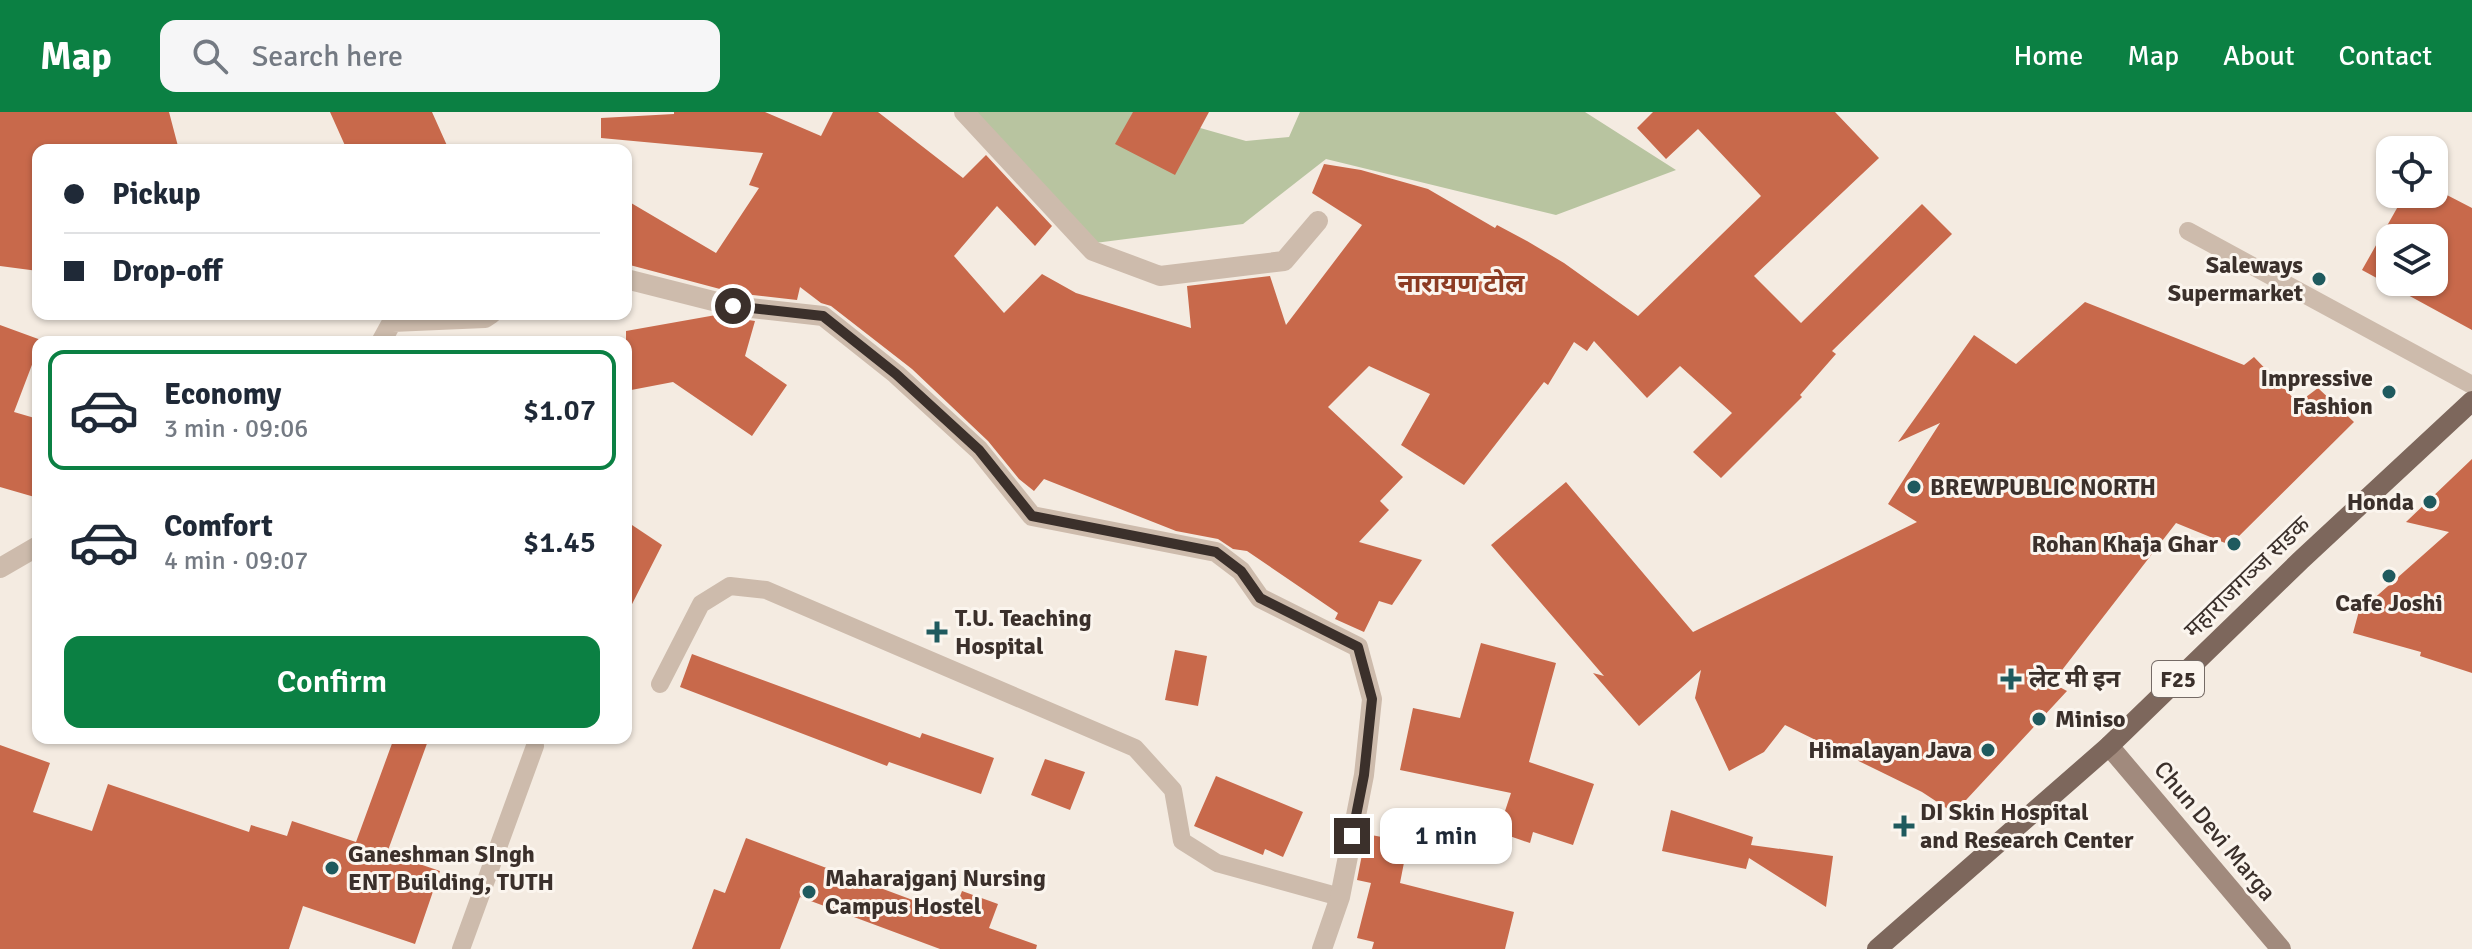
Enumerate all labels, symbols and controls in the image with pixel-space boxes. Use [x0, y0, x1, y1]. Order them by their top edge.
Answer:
search box [160, 20, 720, 92]
text: Map [40, 33, 112, 80]
icon: search [188, 34, 232, 78]
text: Search here [252, 38, 403, 75]
text: Home [2014, 39, 2083, 73]
text: Map [2127, 39, 2179, 73]
text: About [2223, 39, 2295, 73]
text: Contact [2339, 39, 2432, 73]
map controls [2376, 136, 2448, 296]
button: locate [2376, 136, 2448, 208]
text: Pickup [112, 176, 201, 213]
button: layers [2376, 224, 2448, 296]
place label: Saleways Supermarket [2168, 250, 2303, 308]
text: Drop-off [112, 253, 222, 290]
district label: नारायण टोल [1398, 268, 1525, 300]
marker: Saleways Supermarket [2310, 270, 2328, 288]
route start [715, 288, 751, 324]
place label: Impressive Fashion [2260, 363, 2373, 421]
icon: car [68, 374, 140, 446]
text: Economy [164, 376, 281, 413]
marker: Impressive Fashion [2380, 383, 2398, 401]
text: $1.07 [523, 392, 596, 429]
text: 3 min · 09:06 [164, 413, 308, 445]
place label: BREWPUBLIC NORTH [1930, 472, 2156, 502]
marker: BREWPUBLIC NORTH [1905, 478, 1923, 496]
place label: Honda [2347, 487, 2414, 517]
marker: Honda [2421, 493, 2439, 511]
icon: car [68, 506, 140, 578]
text: Comfort [164, 508, 273, 545]
street label: महाराजगञ्ज सडक [2178, 509, 2317, 644]
text: $1.45 [523, 524, 596, 561]
place label: Rohan Khaja Ghar [2032, 529, 2218, 559]
marker: Rohan Khaja Ghar [2225, 535, 2243, 553]
text: 4 min · 09:07 [164, 545, 308, 577]
marker: Cafe Joshi [2380, 567, 2398, 585]
place label: Cafe Joshi [2335, 588, 2443, 618]
place label: T.U. Teaching Hospital [955, 603, 1092, 661]
marker: T.U. Teaching Hospital [926, 621, 948, 643]
button: Confirm [64, 636, 600, 728]
road number: F25 [2152, 661, 2204, 697]
place label: लेट मी इन [2029, 664, 2121, 694]
marker: लेट मी इन [2000, 668, 2022, 690]
place label: Miniso [2055, 704, 2126, 734]
marker: Miniso [2030, 710, 2048, 728]
place label: Himalayan Java [1808, 735, 1972, 765]
marker: Himalayan Java [1979, 741, 1997, 759]
street label: Chun Devi Marga [2148, 755, 2282, 907]
place label: DI Skin Hospital and Research Center [1920, 797, 2134, 855]
callout: 1 min [1380, 808, 1512, 864]
marker: DI Skin Hospital and Research Center [1895, 817, 1913, 835]
route end [1334, 818, 1370, 854]
text: 1 min [1415, 820, 1477, 852]
place label: Ganeshman SIngh ENT Building, TUTH [348, 839, 554, 897]
marker: Ganeshman SIngh ENT Building, TUTH [323, 859, 341, 877]
place label: Maharajganj Nursing Campus Hostel [825, 863, 1046, 921]
marker: Maharajganj Nursing Campus Hostel [800, 883, 818, 901]

